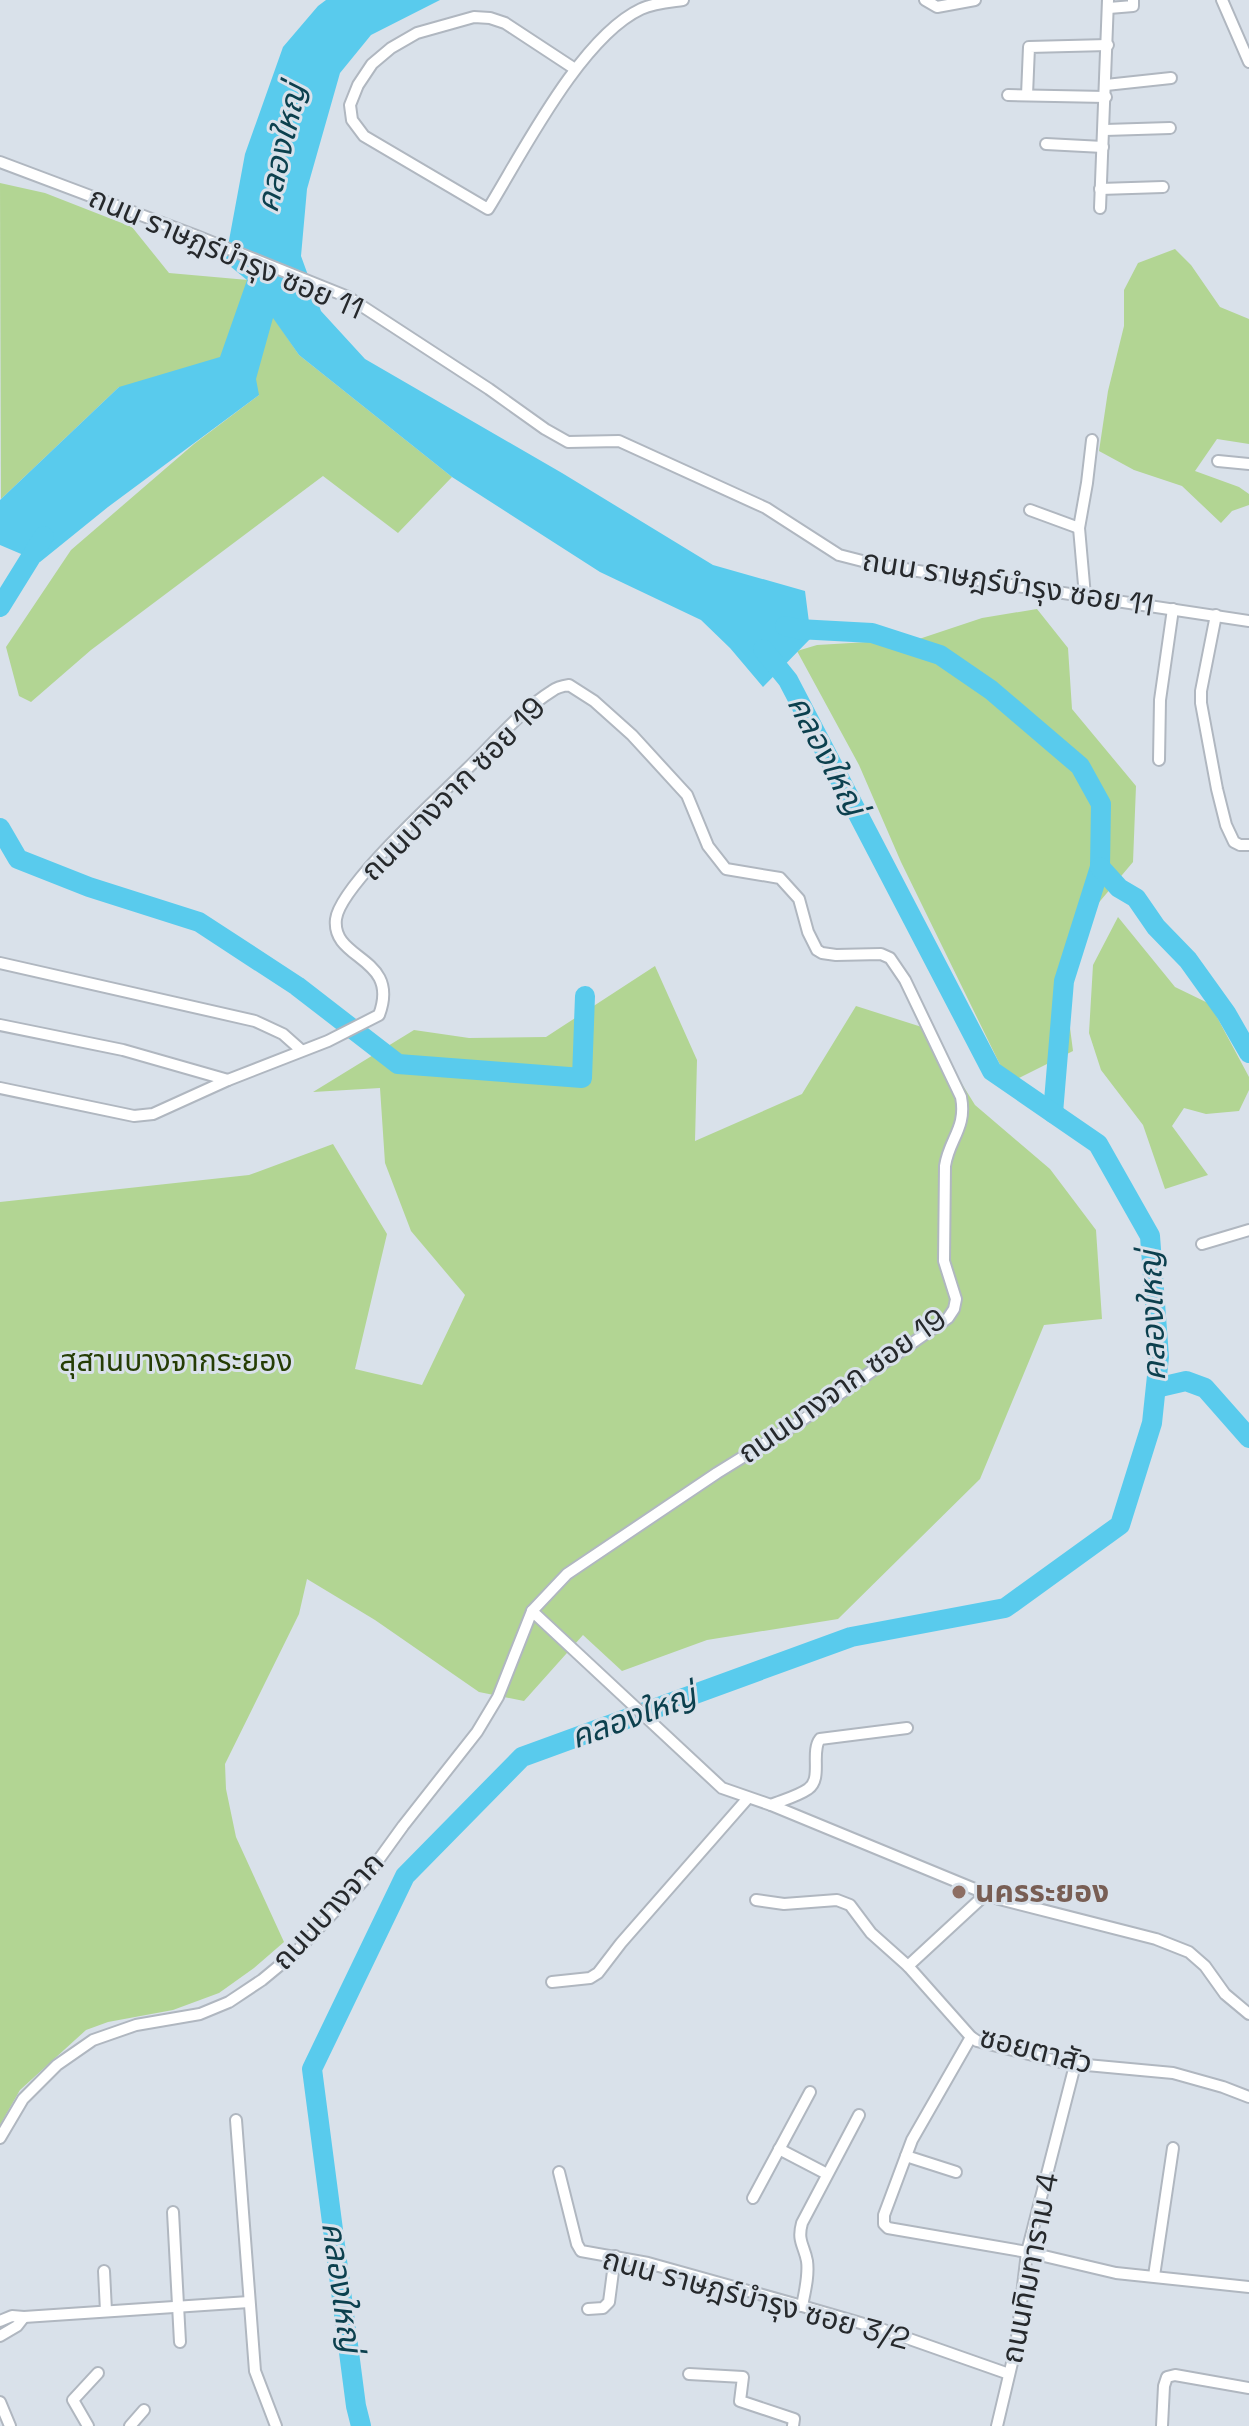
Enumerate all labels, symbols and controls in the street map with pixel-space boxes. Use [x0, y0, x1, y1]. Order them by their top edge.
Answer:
water label: คลองใหญ่ [247, 76, 316, 216]
street label: ถนน ราษฎร์บำรุง ซอย 11 [83, 177, 369, 328]
street label: ถนน ราษฎร์บำรุง ซอย 11 [860, 540, 1157, 625]
street label: ถนนบางจาก ซอย 19 [352, 688, 553, 889]
water label: คลองใหญ่ [779, 688, 877, 826]
water label: คลองใหญ่ [1130, 1246, 1174, 1382]
street label: ถนนบางจาก ซอย 19 [730, 1299, 953, 1472]
park label: สุสานบางจากระยอง [59, 1341, 293, 1380]
water label: คลองใหญ่ [565, 1674, 705, 1757]
street label: ถนนบางจาก [263, 1843, 392, 1978]
place label: นครระยอง [975, 1872, 1109, 1911]
marker: นครระยอง [950, 1883, 968, 1901]
street label: ซอยตาสัว [976, 2017, 1097, 2082]
street label: ถนนทิมทาราม 4 [992, 2169, 1067, 2367]
water label: คลองใหญ่ [313, 2220, 371, 2358]
street label: ถนน ราษฎร์บำรุง ซอย 3/2 [598, 2239, 914, 2358]

